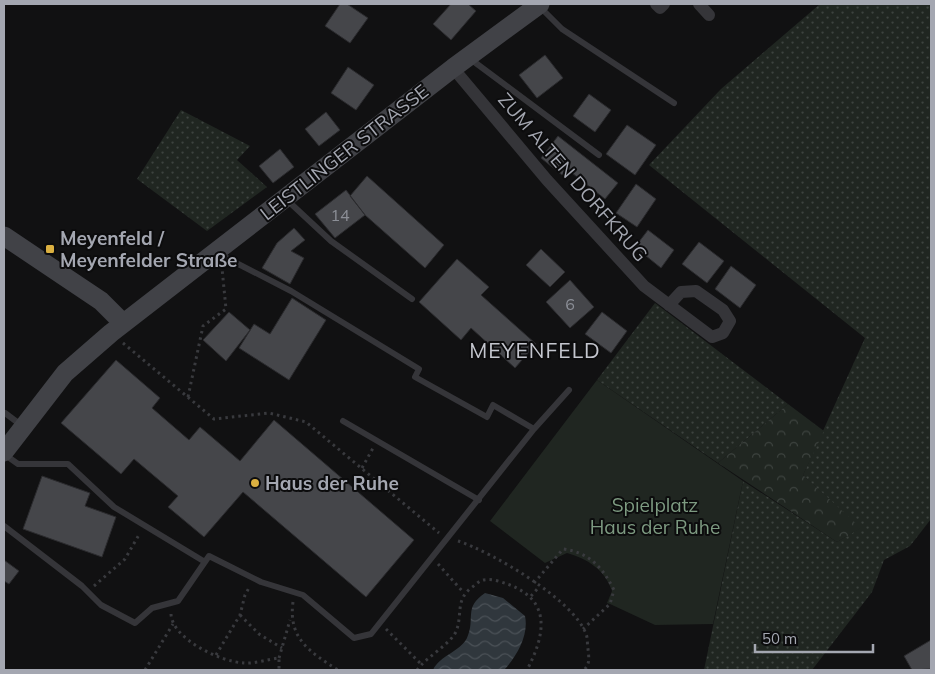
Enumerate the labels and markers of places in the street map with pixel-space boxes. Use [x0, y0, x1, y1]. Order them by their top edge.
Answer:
place label: Meyenfeld / Meyenfelder Straße [60, 226, 238, 272]
marker: Meyenfeld / Meyenfelder Straße [44, 243, 56, 255]
place label: Haus der Ruhe [265, 471, 399, 495]
marker: Haus der Ruhe [249, 477, 261, 489]

